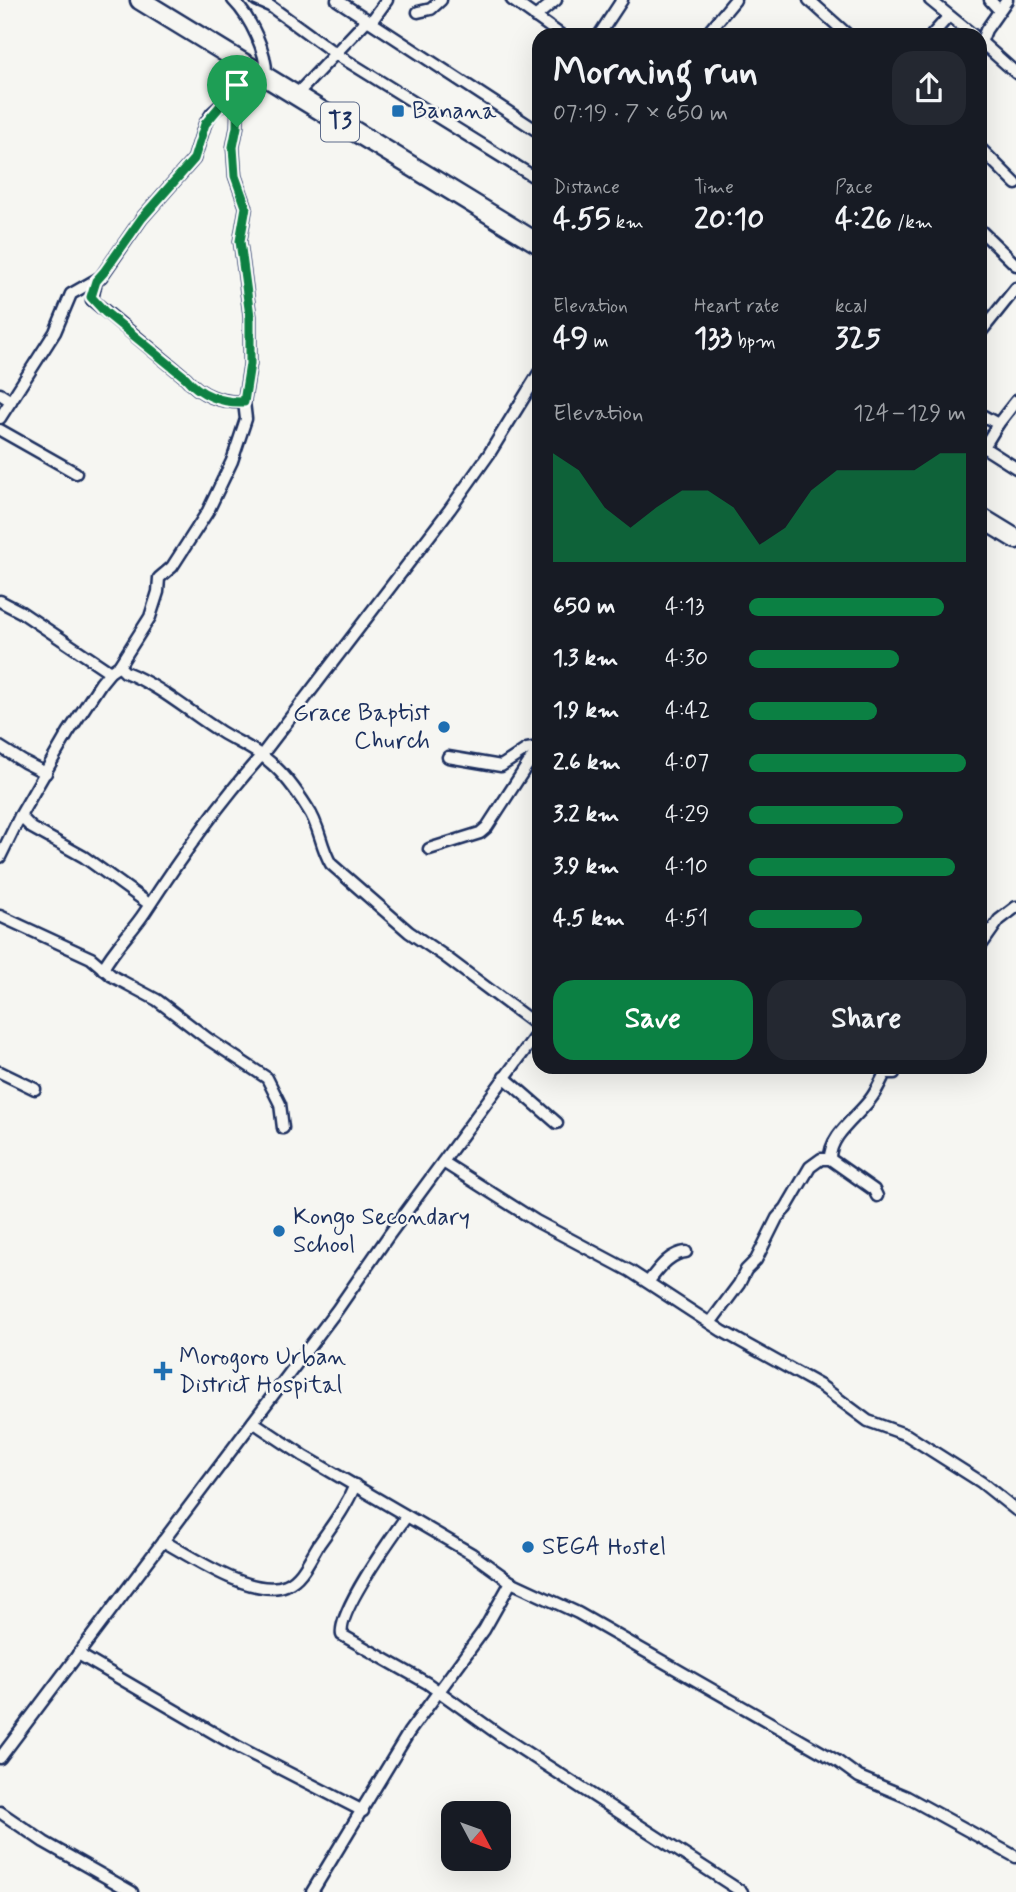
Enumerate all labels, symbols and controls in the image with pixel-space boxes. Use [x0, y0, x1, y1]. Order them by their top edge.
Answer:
text: Morning run [553, 48, 758, 97]
button: share [892, 51, 966, 125]
pin [207, 55, 267, 127]
icon: arrive [218, 66, 256, 104]
place label: Banana [412, 96, 497, 127]
text: 07:19 · 7 × 650 m [553, 99, 728, 129]
road number: T3 [321, 102, 359, 141]
marker: Banana [390, 103, 406, 119]
text: Distance [553, 175, 620, 200]
text: Time [694, 175, 734, 200]
text: Pace [835, 175, 873, 200]
text: 4.55 [553, 200, 611, 239]
text: 20:10 [694, 200, 764, 239]
text: 4:26 [835, 200, 892, 239]
text: km [611, 210, 644, 235]
text: /km [892, 210, 933, 235]
text: Elevation [553, 294, 628, 319]
text: Heart rate [694, 294, 779, 319]
text: kcal [835, 294, 867, 319]
text: 49 [553, 319, 588, 358]
text: 133 [694, 319, 732, 358]
text: 325 [835, 319, 881, 358]
text: m [588, 329, 609, 354]
text: bpm [732, 329, 776, 354]
text: Elevation [553, 399, 644, 429]
text: 124–129 m [853, 399, 966, 429]
text: 650 m [553, 592, 615, 622]
text: 4:13 [665, 592, 705, 622]
text: 1.3 km [553, 644, 618, 674]
text: 4:30 [665, 644, 708, 674]
text: 1.9 km [553, 696, 619, 726]
text: 4:42 [665, 696, 710, 726]
place label: Grace Baptist Church [293, 698, 430, 757]
marker: Grace Baptist Church [436, 719, 452, 735]
text: 2.6 km [553, 748, 621, 778]
text: 4:07 [665, 748, 709, 778]
text: 3.2 km [553, 800, 619, 830]
text: 4:29 [665, 800, 710, 830]
text: 3.9 km [553, 852, 619, 882]
text: 4:10 [665, 852, 708, 882]
text: 4.5 km [553, 904, 625, 934]
text: 4:51 [665, 904, 708, 934]
button: Save [553, 980, 753, 1060]
button: Share [767, 980, 966, 1060]
place label: Kongo Secondary School [293, 1202, 470, 1261]
marker: Kongo Secondary School [271, 1223, 287, 1239]
place label: Morogoro Urban District Hospital [179, 1342, 346, 1401]
marker: Morogoro Urban District Hospital [153, 1361, 173, 1381]
place label: SEGA Hostel [542, 1532, 666, 1563]
marker: SEGA Hostel [520, 1539, 536, 1555]
north arrow [441, 1801, 511, 1871]
map controls [441, 1801, 511, 1871]

